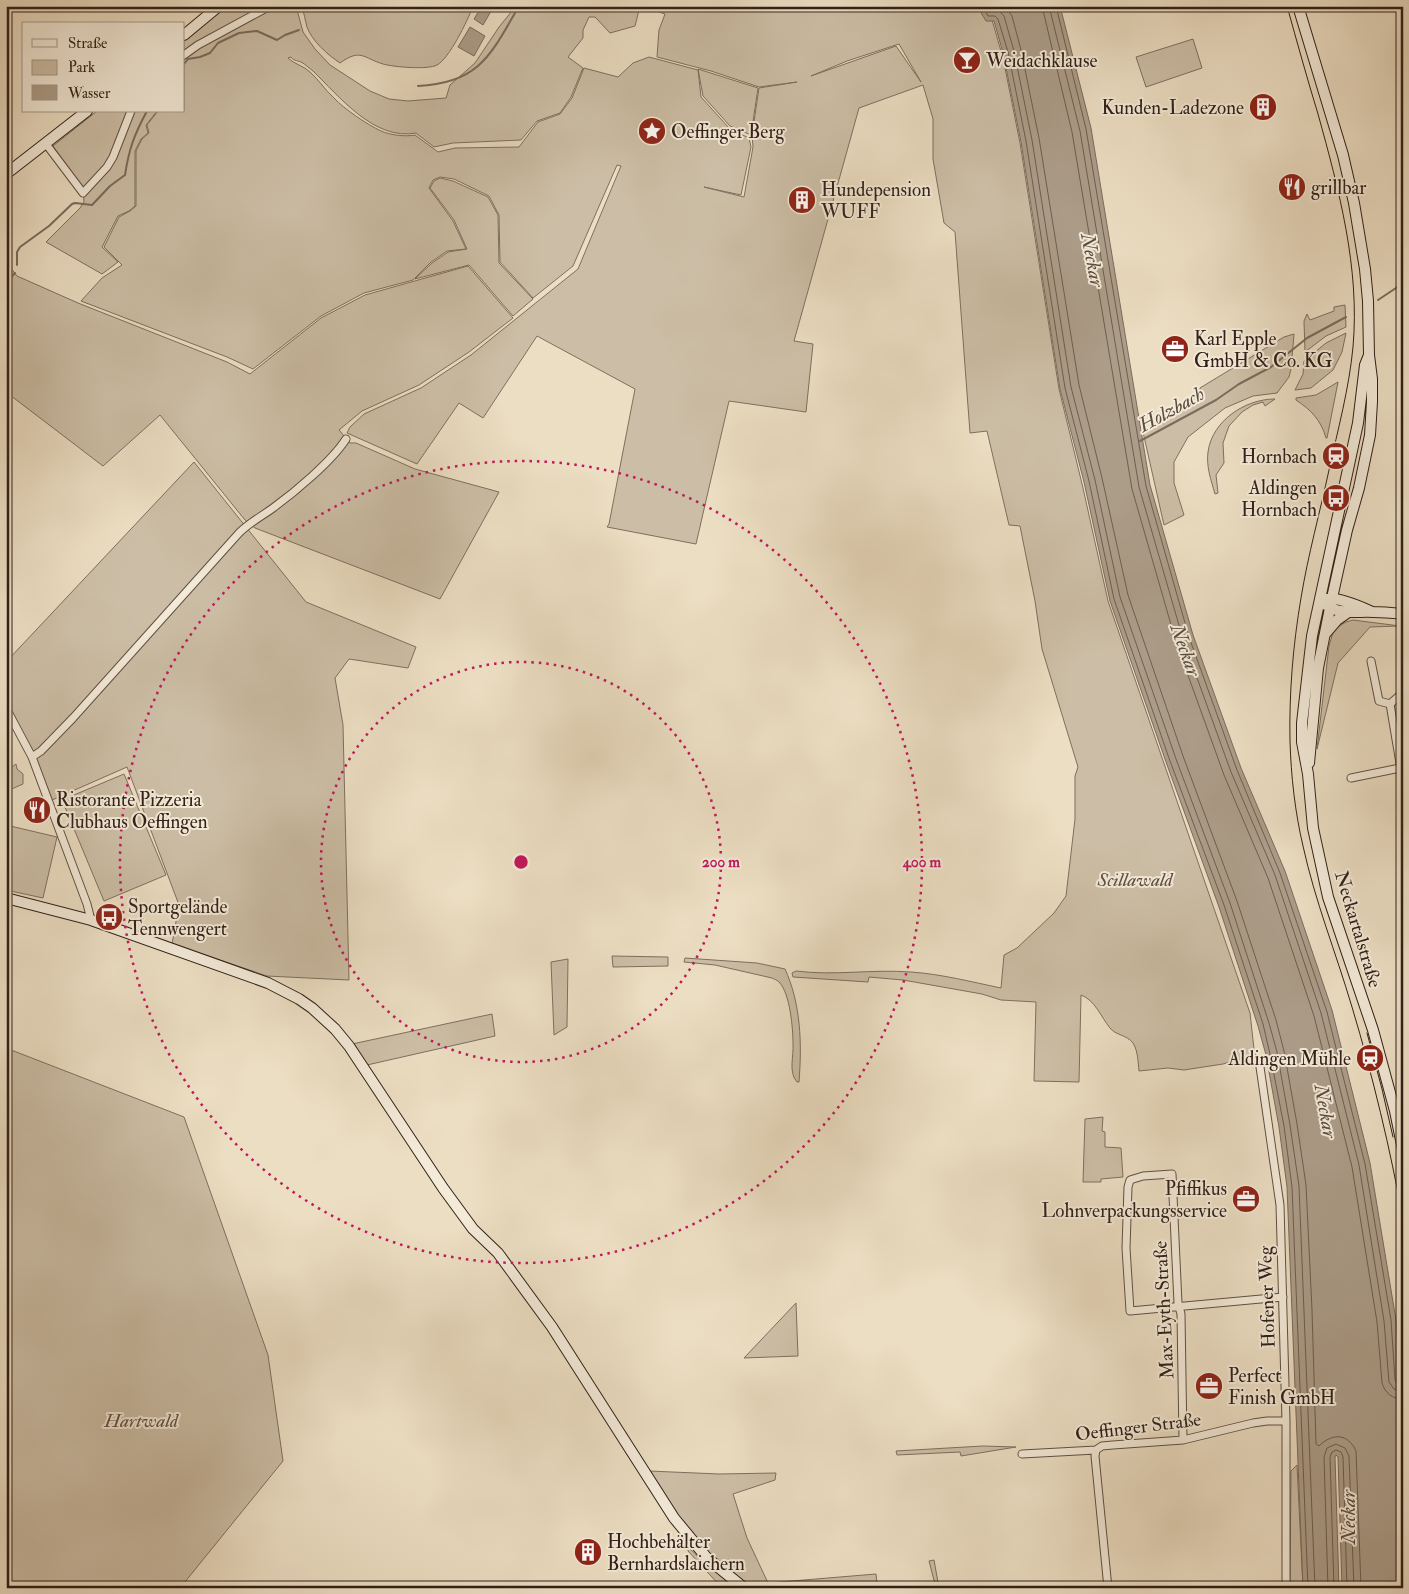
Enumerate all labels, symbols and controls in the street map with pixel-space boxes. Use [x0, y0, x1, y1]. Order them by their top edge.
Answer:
legend [22, 22, 185, 112]
text: Straße [68, 34, 107, 53]
bar icon: Weidachklause [952, 45, 982, 75]
place label: Weidachklause [985, 49, 1097, 73]
text: Park [68, 58, 95, 77]
text: Wasser [67, 84, 111, 103]
building icon: Kunden-Ladezone [1248, 92, 1278, 122]
place label: Kunden-Ladezone [1101, 96, 1244, 120]
place icon: Oeffinger Berg [637, 116, 667, 146]
place label: Oeffinger Berg [671, 120, 785, 144]
restaurant icon: grillbar [1277, 172, 1307, 202]
place label: grillbar [1311, 176, 1366, 200]
place label: Hundepension WUFF [820, 178, 931, 224]
building icon: Hundepension WUFF [787, 185, 817, 215]
water label: Neckar [1075, 230, 1110, 290]
place label: Karl Epple GmbH & Co. KG [1194, 327, 1333, 373]
office icon: Karl Epple GmbH & Co. KG [1160, 334, 1190, 364]
water label: Holzbach [1133, 381, 1209, 438]
station icon: Hornbach [1321, 441, 1351, 471]
place label: Hornbach [1241, 445, 1317, 469]
place label: Aldingen Hornbach [1241, 476, 1317, 522]
bus stop icon: Aldingen Hornbach [1321, 483, 1351, 513]
water label: Neckar [1164, 620, 1207, 681]
place label: Ristorante Pizzeria Clubhaus Oeffingen [56, 788, 208, 834]
restaurant icon: Ristorante Pizzeria Clubhaus Oeffingen [22, 795, 52, 825]
centre of rings [512, 853, 530, 871]
text: 200 m [702, 853, 740, 872]
text: 400 m [902, 853, 941, 872]
park label: Scillawald [1096, 868, 1174, 892]
street label: Neckartalstraße [1329, 868, 1387, 991]
place label: Sportgelände Tennwengert [128, 895, 228, 941]
bus stop icon: Sportgelände Tennwengert [94, 902, 124, 932]
station icon: Aldingen Mühle [1355, 1043, 1385, 1073]
place label: Aldingen Mühle [1227, 1047, 1351, 1071]
water label: Neckar [1308, 1081, 1343, 1141]
place label: Pfiffikus Lohnverpackungsservice [1042, 1177, 1227, 1224]
office icon: Pfiffikus Lohnverpackungsservice [1231, 1184, 1261, 1214]
street label: Max-Eyth-Straße [1148, 1240, 1180, 1380]
street label: Hofener Weg [1253, 1245, 1281, 1348]
place label: Perfect Finish GmbH [1228, 1364, 1335, 1410]
office icon: Perfect Finish GmbH [1194, 1371, 1224, 1401]
street label: Oeffinger Straße [1074, 1407, 1203, 1447]
park label: Hartwald [103, 1409, 179, 1433]
water label: Neckar [1336, 1488, 1361, 1545]
place label: Hochbehälter Bernhardslaichern [607, 1530, 745, 1576]
building icon: Hochbehälter Bernhardslaichern [573, 1537, 603, 1567]

